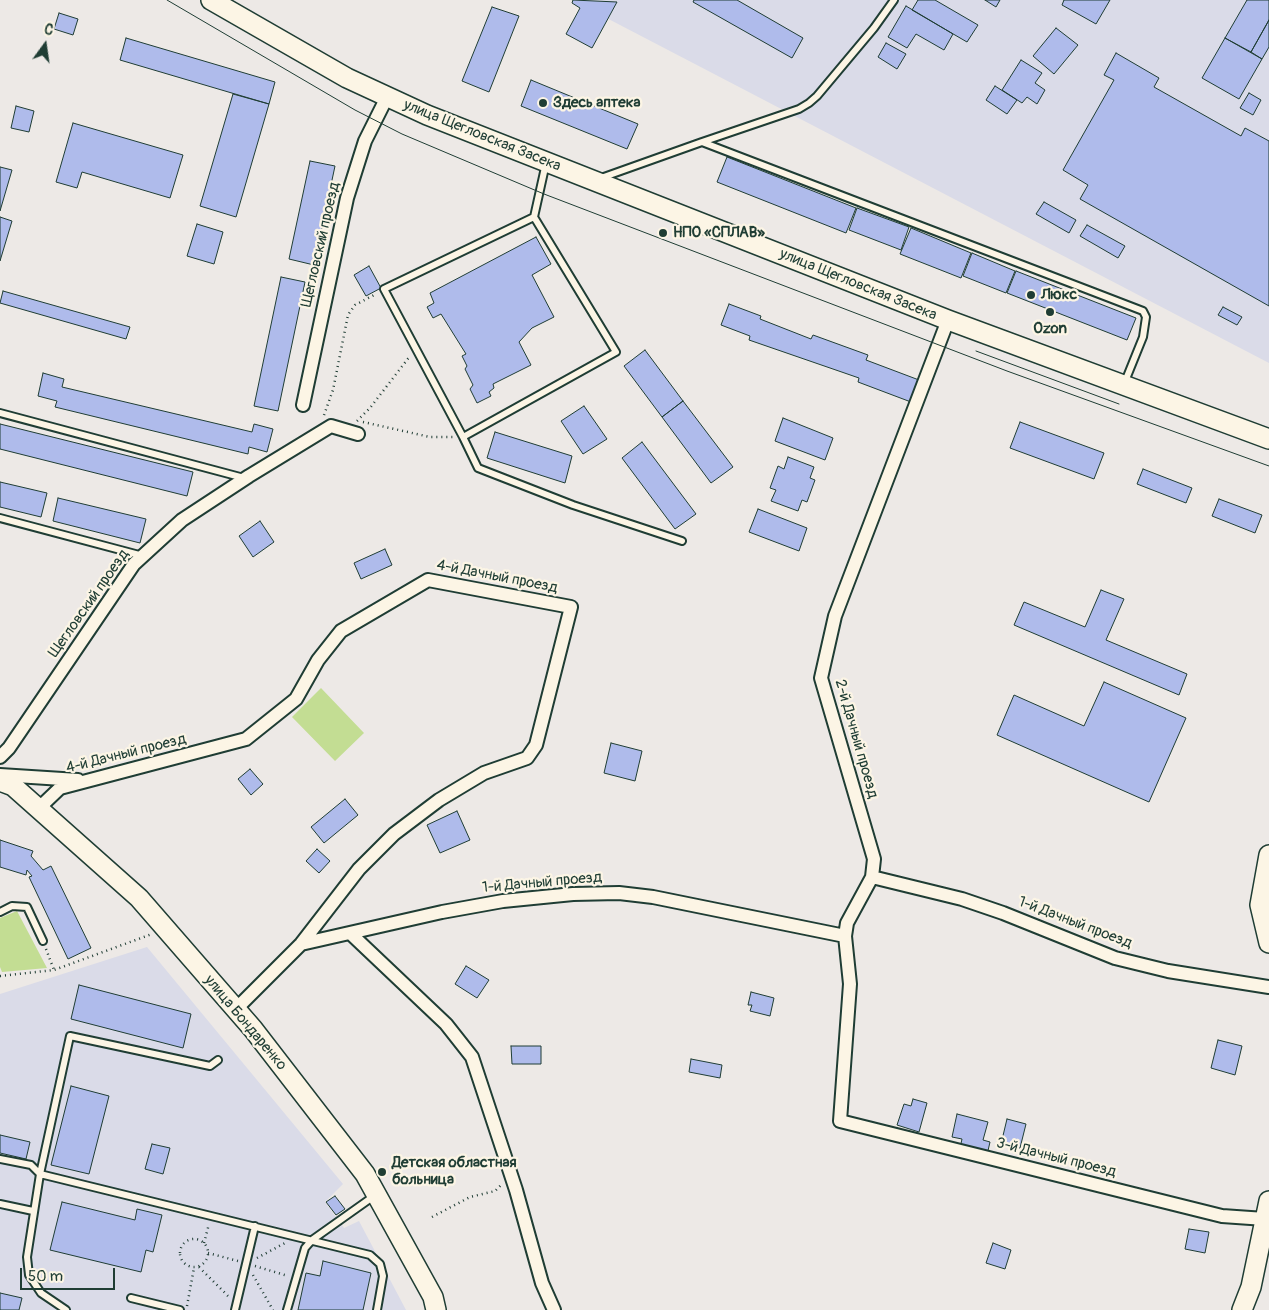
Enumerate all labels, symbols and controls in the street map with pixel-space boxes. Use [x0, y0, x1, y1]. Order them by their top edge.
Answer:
north arrow [20, 20, 70, 70]
text: С [42, 21, 55, 39]
place label: Здесь аптека [553, 94, 640, 112]
street label: улица Щегловская Засека [401, 96, 563, 176]
marker: Здесь аптека [537, 97, 549, 109]
street label: Щегловский проезд [298, 181, 344, 309]
place label: НПО «СПЛАВ» [673, 224, 765, 242]
marker: НПО «СПЛАВ» [657, 227, 669, 239]
street label: улица Щегловская Засека [777, 245, 939, 325]
place label: Люкс [1041, 286, 1077, 304]
marker: Люкс [1025, 289, 1037, 301]
marker: Ozon [1044, 306, 1056, 318]
place label: Ozon [1033, 320, 1067, 338]
street label: Щегловский проезд [45, 546, 133, 662]
street label: 4-й Дачный проезд [435, 556, 559, 598]
street label: 2-й Дачный проезд [830, 678, 882, 800]
street label: 4-й Дачный проезд [64, 730, 188, 778]
street label: 1-й Дачный проезд [481, 869, 603, 897]
street label: 1-й Дачный проезд [1016, 893, 1134, 953]
street label: улица Бондаренко [200, 972, 290, 1074]
street label: 3-й Дачный проезд [994, 1134, 1118, 1182]
place label: Детская областная больница [392, 1154, 516, 1189]
marker: Детская областная больница [376, 1166, 388, 1178]
scale bar [22, 1258, 118, 1290]
text: 50 m [28, 1267, 63, 1286]

